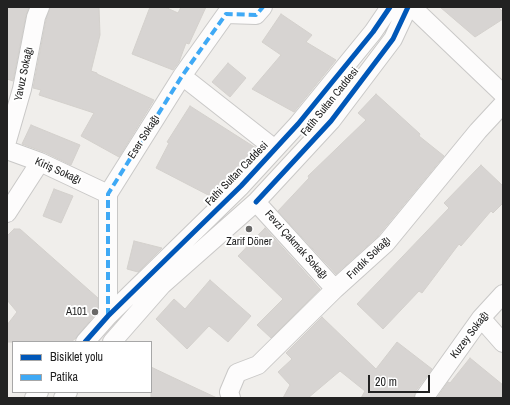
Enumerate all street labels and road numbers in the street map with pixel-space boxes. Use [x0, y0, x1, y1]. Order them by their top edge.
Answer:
street label: Yavuz Sokağı [12, 46, 36, 102]
street label: Fatih Sultan Caddesi [298, 65, 362, 139]
street label: Eser Sokağı [125, 113, 163, 161]
street label: Fathi Sultan Caddesi [203, 139, 271, 209]
street label: Kiriş Sokağı [33, 155, 83, 187]
street label: Fevzi Çakmak Sokağı [262, 208, 330, 282]
street label: Fındık Sokağı [344, 234, 394, 282]
street label: Kuzey Sokağı [448, 309, 492, 361]

